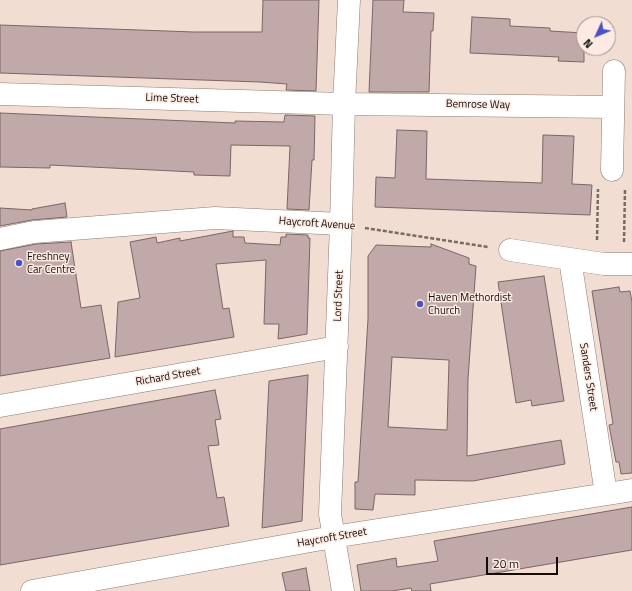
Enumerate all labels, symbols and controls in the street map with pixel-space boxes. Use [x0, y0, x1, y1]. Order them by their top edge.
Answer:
north arrow [576, 16, 616, 56]
text: N [580, 35, 596, 52]
street label: Lime Street [145, 91, 199, 107]
street label: Bemrose Way [446, 98, 510, 112]
street label: Haycroft Avenue [278, 215, 356, 233]
place label: Freshney Car Centre [27, 250, 75, 276]
marker: Freshney Car Centre [14, 258, 24, 268]
street label: Lord Street [332, 270, 346, 322]
place label: Haven Methordist Church [428, 291, 511, 317]
marker: Haven Methordist Church [415, 299, 425, 309]
street label: Sanders Street [576, 342, 600, 412]
street label: Richard Street [135, 365, 201, 389]
street label: Haycroft Street [296, 525, 368, 551]
scale bar [488, 549, 560, 575]
text: 20 m [493, 554, 519, 573]

